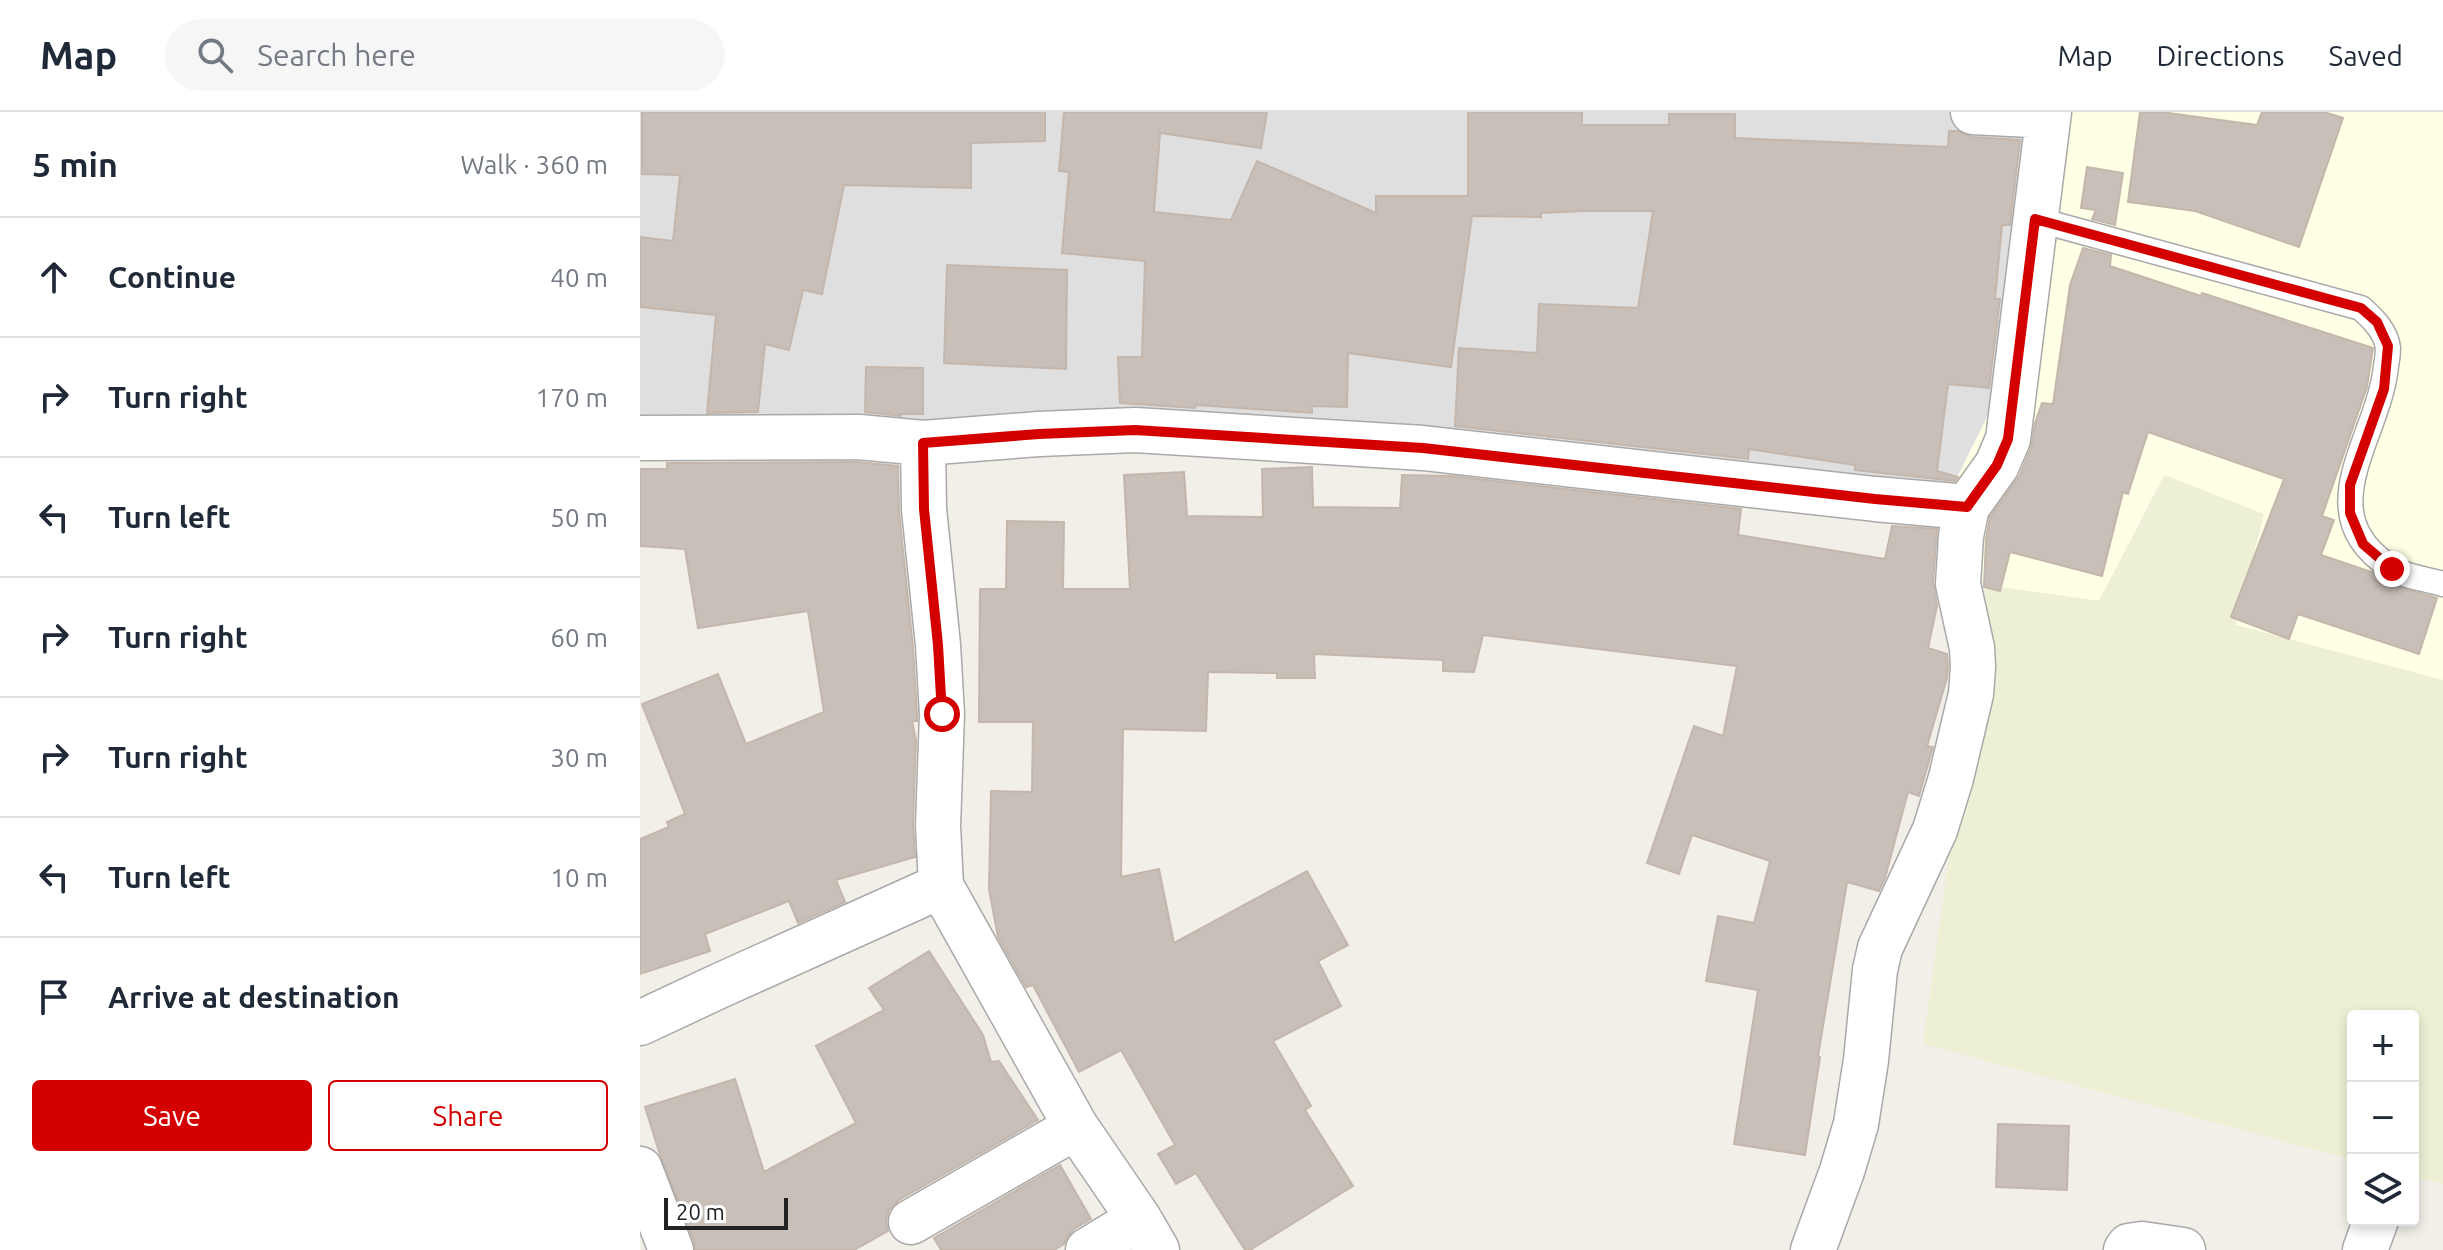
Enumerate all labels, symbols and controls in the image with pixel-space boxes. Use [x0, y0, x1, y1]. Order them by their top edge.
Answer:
search box [165, 19, 725, 91]
icon: search [193, 33, 237, 77]
text: Map [40, 34, 117, 76]
text: Search here [257, 38, 416, 72]
text: Map [2057, 40, 2113, 71]
text: Directions [2157, 40, 2284, 71]
text: Saved [2328, 40, 2403, 71]
text: 5 min [32, 145, 118, 183]
text: Walk · 360 m [460, 150, 608, 179]
icon: ahead [32, 255, 76, 299]
text: Continue [108, 260, 236, 294]
text: 40 m [550, 263, 608, 292]
icon: right [32, 375, 76, 419]
text: Turn right [108, 380, 248, 414]
text: 170 m [536, 383, 608, 412]
icon: left [32, 495, 76, 539]
text: Turn left [108, 500, 230, 534]
text: 50 m [550, 503, 608, 532]
route end [2374, 551, 2410, 587]
icon: right [32, 615, 76, 659]
text: Turn right [108, 620, 248, 654]
text: 60 m [550, 623, 608, 652]
route start [924, 696, 960, 732]
icon: right [32, 735, 76, 779]
text: Turn right [108, 740, 248, 774]
text: 30 m [550, 743, 608, 772]
icon: left [32, 855, 76, 899]
text: Turn left [108, 860, 230, 894]
text: 10 m [550, 863, 608, 892]
icon: arrive [32, 975, 76, 1019]
text: Arrive at destination [108, 980, 400, 1014]
map controls [2347, 1010, 2419, 1226]
button: + [2347, 1010, 2419, 1082]
button: Save [32, 1080, 312, 1151]
button: Share [328, 1080, 608, 1151]
button: − [2347, 1082, 2419, 1154]
button: layers [2347, 1154, 2419, 1226]
scale bar [664, 1194, 788, 1230]
text: 20 m [676, 1199, 725, 1224]

